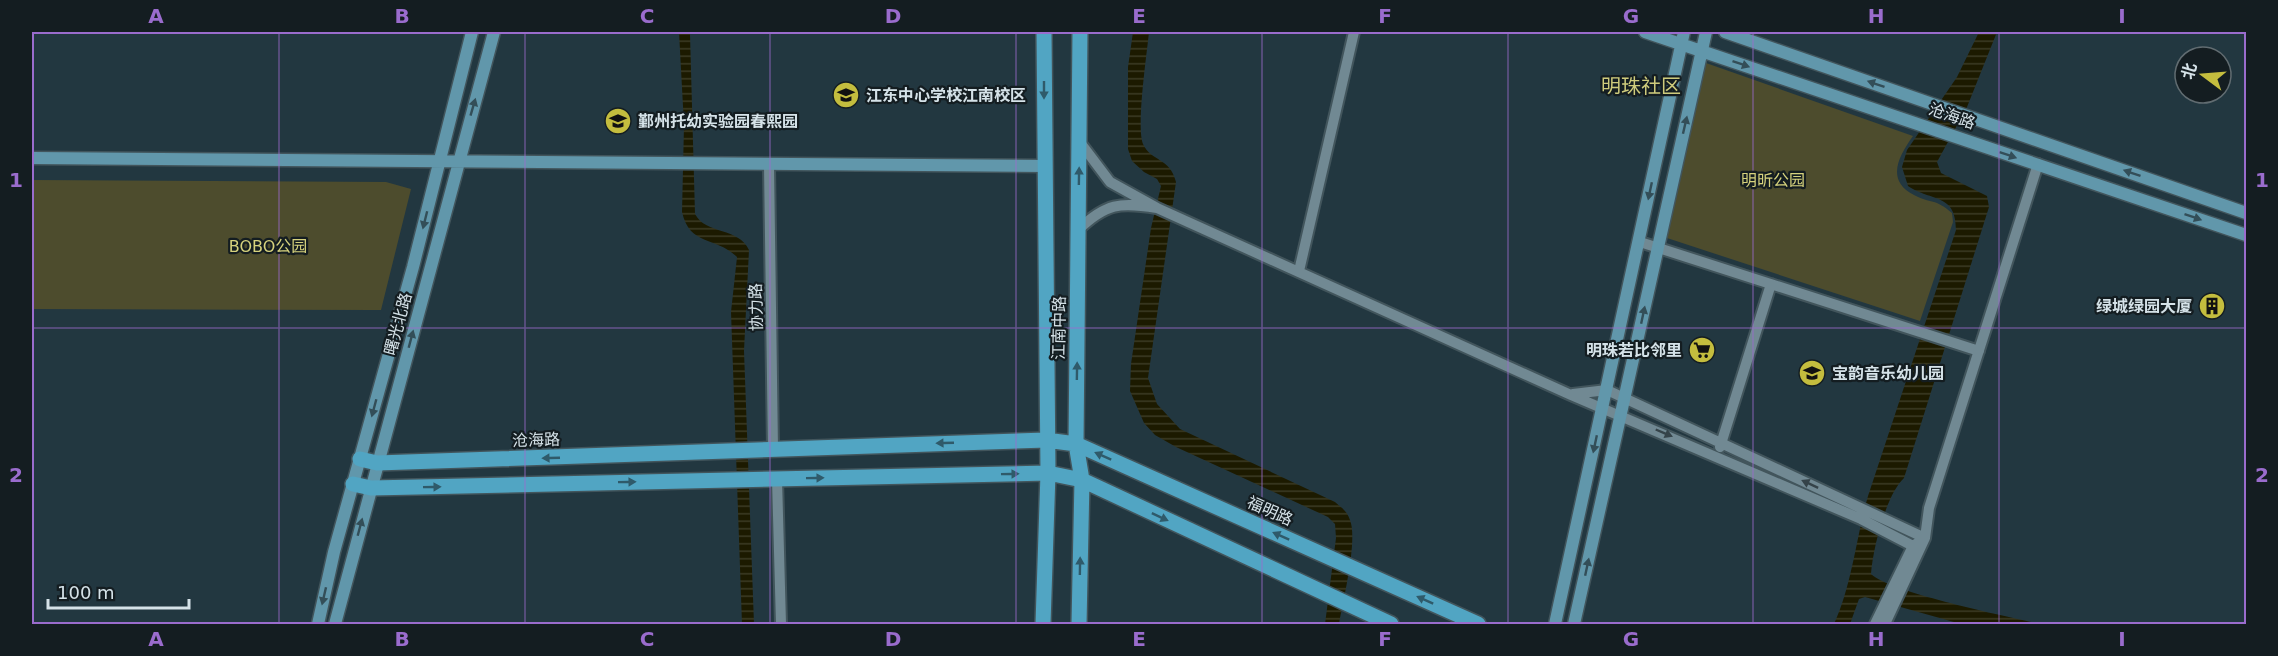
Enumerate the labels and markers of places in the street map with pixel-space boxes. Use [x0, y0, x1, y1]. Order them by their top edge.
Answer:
school or university icon: 江东中心学校江南校区 [831, 80, 861, 110]
place label: 江东中心学校江南校区 [866, 86, 1026, 105]
school or university icon: 鄞州托幼实验园春熙园 [603, 106, 633, 136]
place label: 鄞州托幼实验园春熙园 [638, 112, 798, 131]
building icon: 绿城绿园大厦 [2197, 291, 2227, 321]
place label: 绿城绿园大厦 [2096, 297, 2192, 316]
supermarket icon: 明珠若比邻里 [1687, 335, 1717, 365]
place label: 明珠若比邻里 [1586, 341, 1682, 360]
school or university icon: 宝韵音乐幼儿园 [1797, 358, 1827, 388]
place label: 宝韵音乐幼儿园 [1832, 364, 1944, 383]

